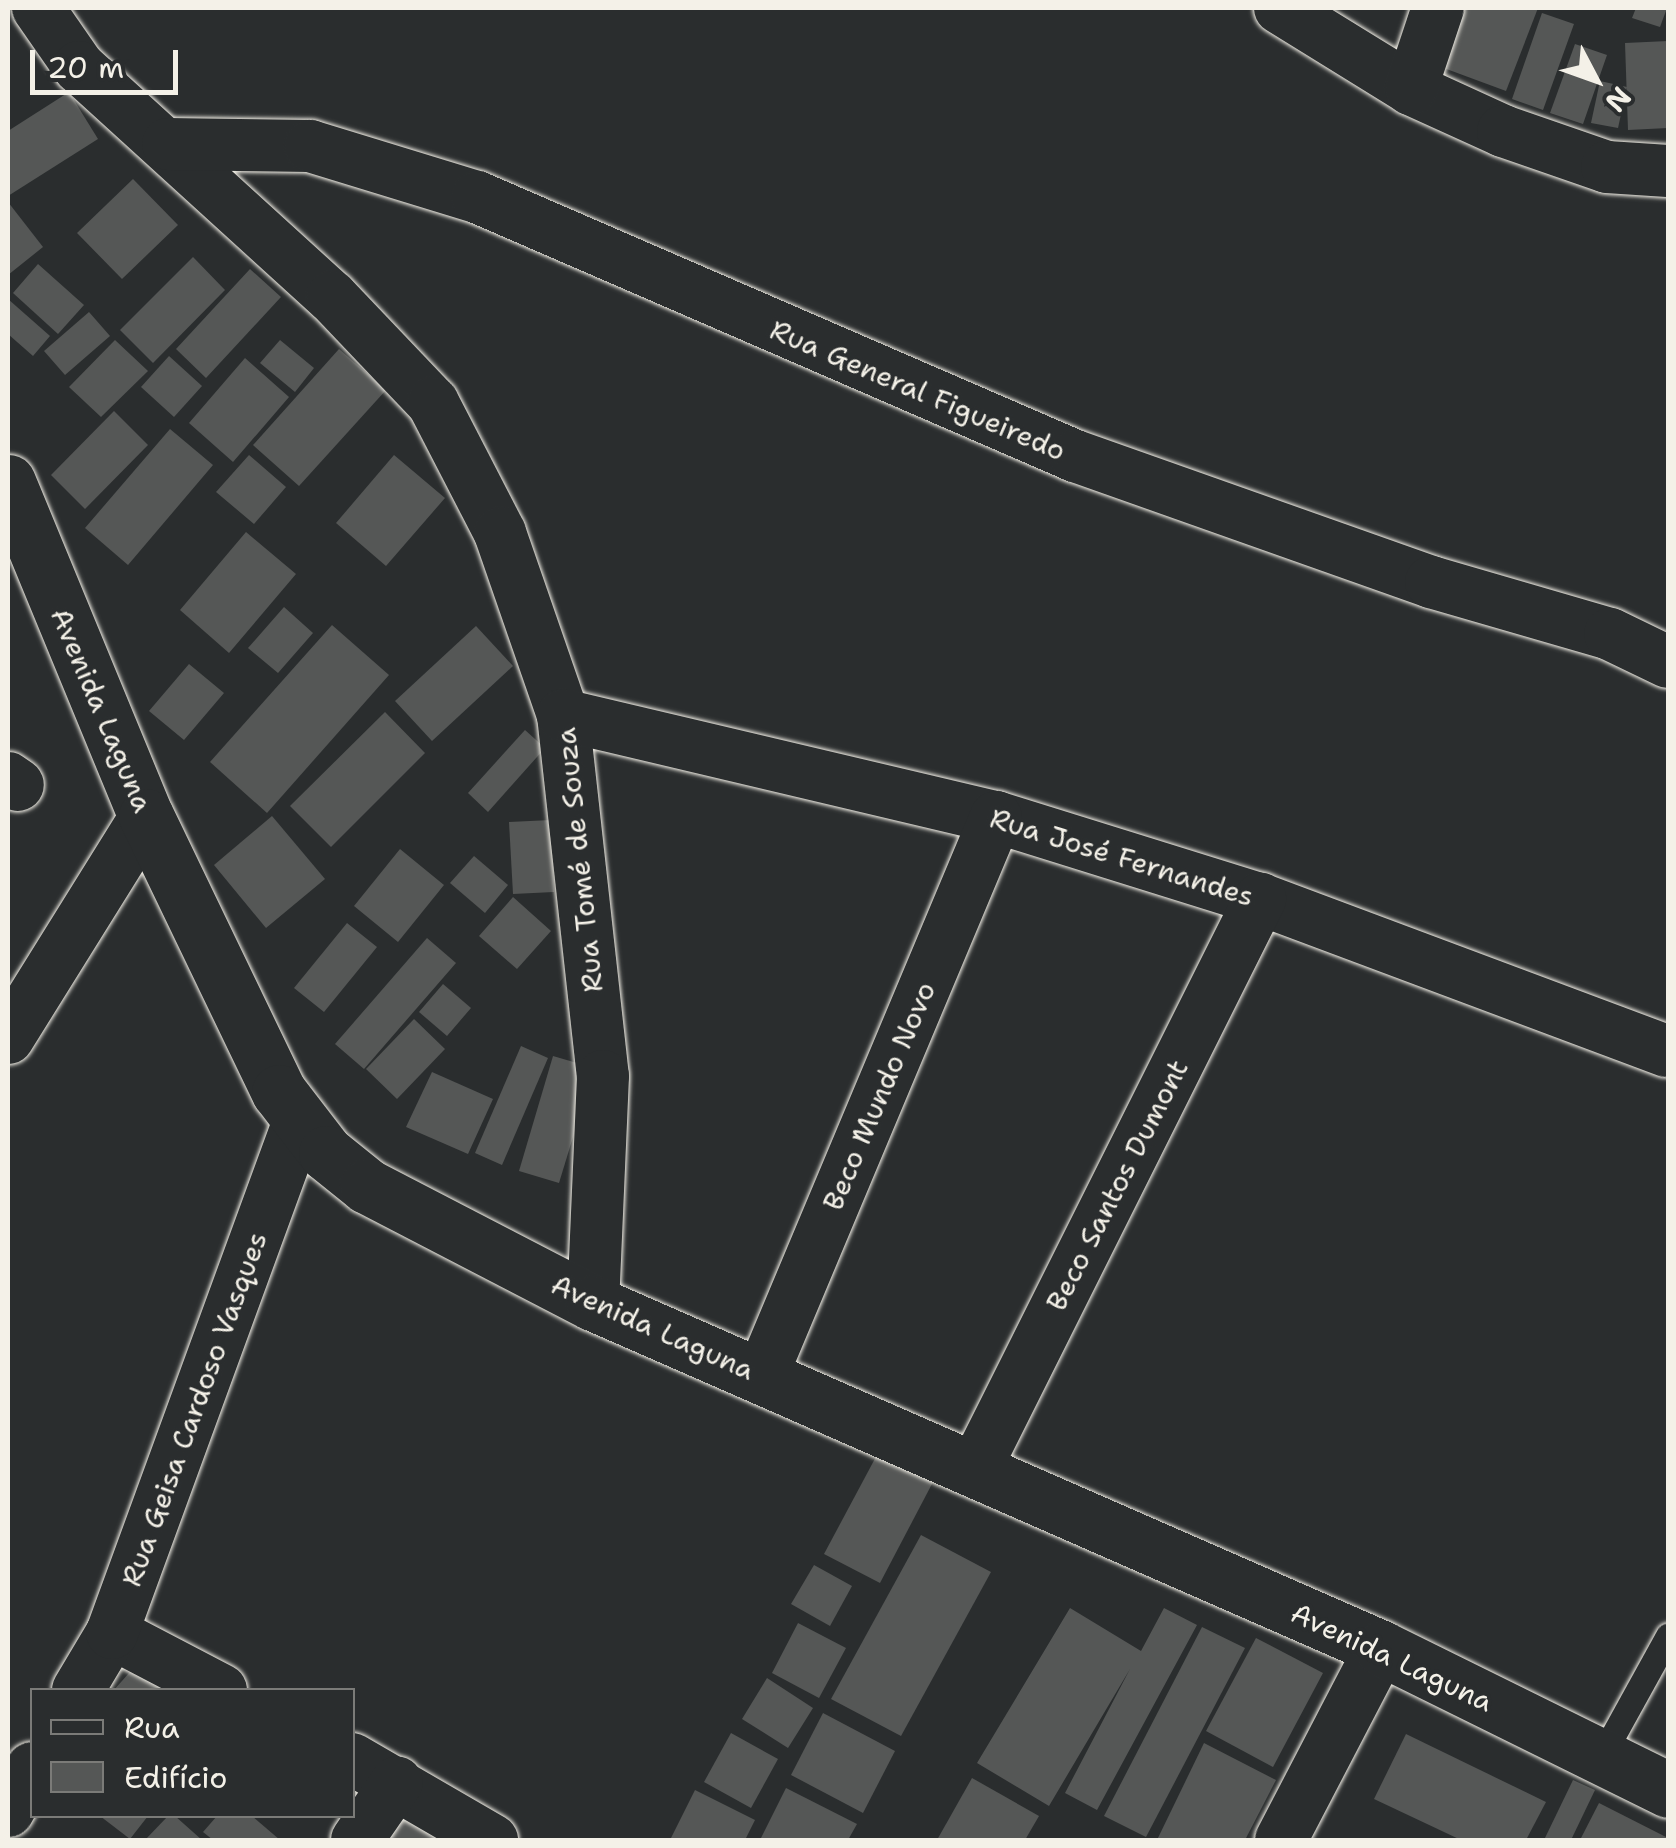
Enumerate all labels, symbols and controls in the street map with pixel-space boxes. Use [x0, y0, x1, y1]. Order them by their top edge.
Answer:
scale bar [35, 30, 182, 92]
north arrow [1546, 30, 1646, 130]
text: 20 m [47, 47, 124, 88]
text: N [1597, 79, 1640, 121]
street label: Rua General Figueiredo [765, 312, 1071, 468]
street label: Avenida Laguna [44, 603, 160, 817]
street label: Rua Tomé de Souza [548, 726, 610, 994]
street label: Rua José Fernandes [986, 801, 1258, 913]
street label: Beco Mundo Novo [816, 977, 942, 1215]
street label: Beco Santos Dumont [1039, 1054, 1195, 1316]
street label: Rua Geisa Cardoso Vasques [114, 1227, 274, 1591]
street label: Avenida Laguna [546, 1267, 760, 1387]
street label: Avenida Laguna [1286, 1596, 1498, 1718]
legend [30, 1688, 355, 1818]
text: Rua [124, 1707, 180, 1748]
text: Edifício [124, 1757, 228, 1798]

